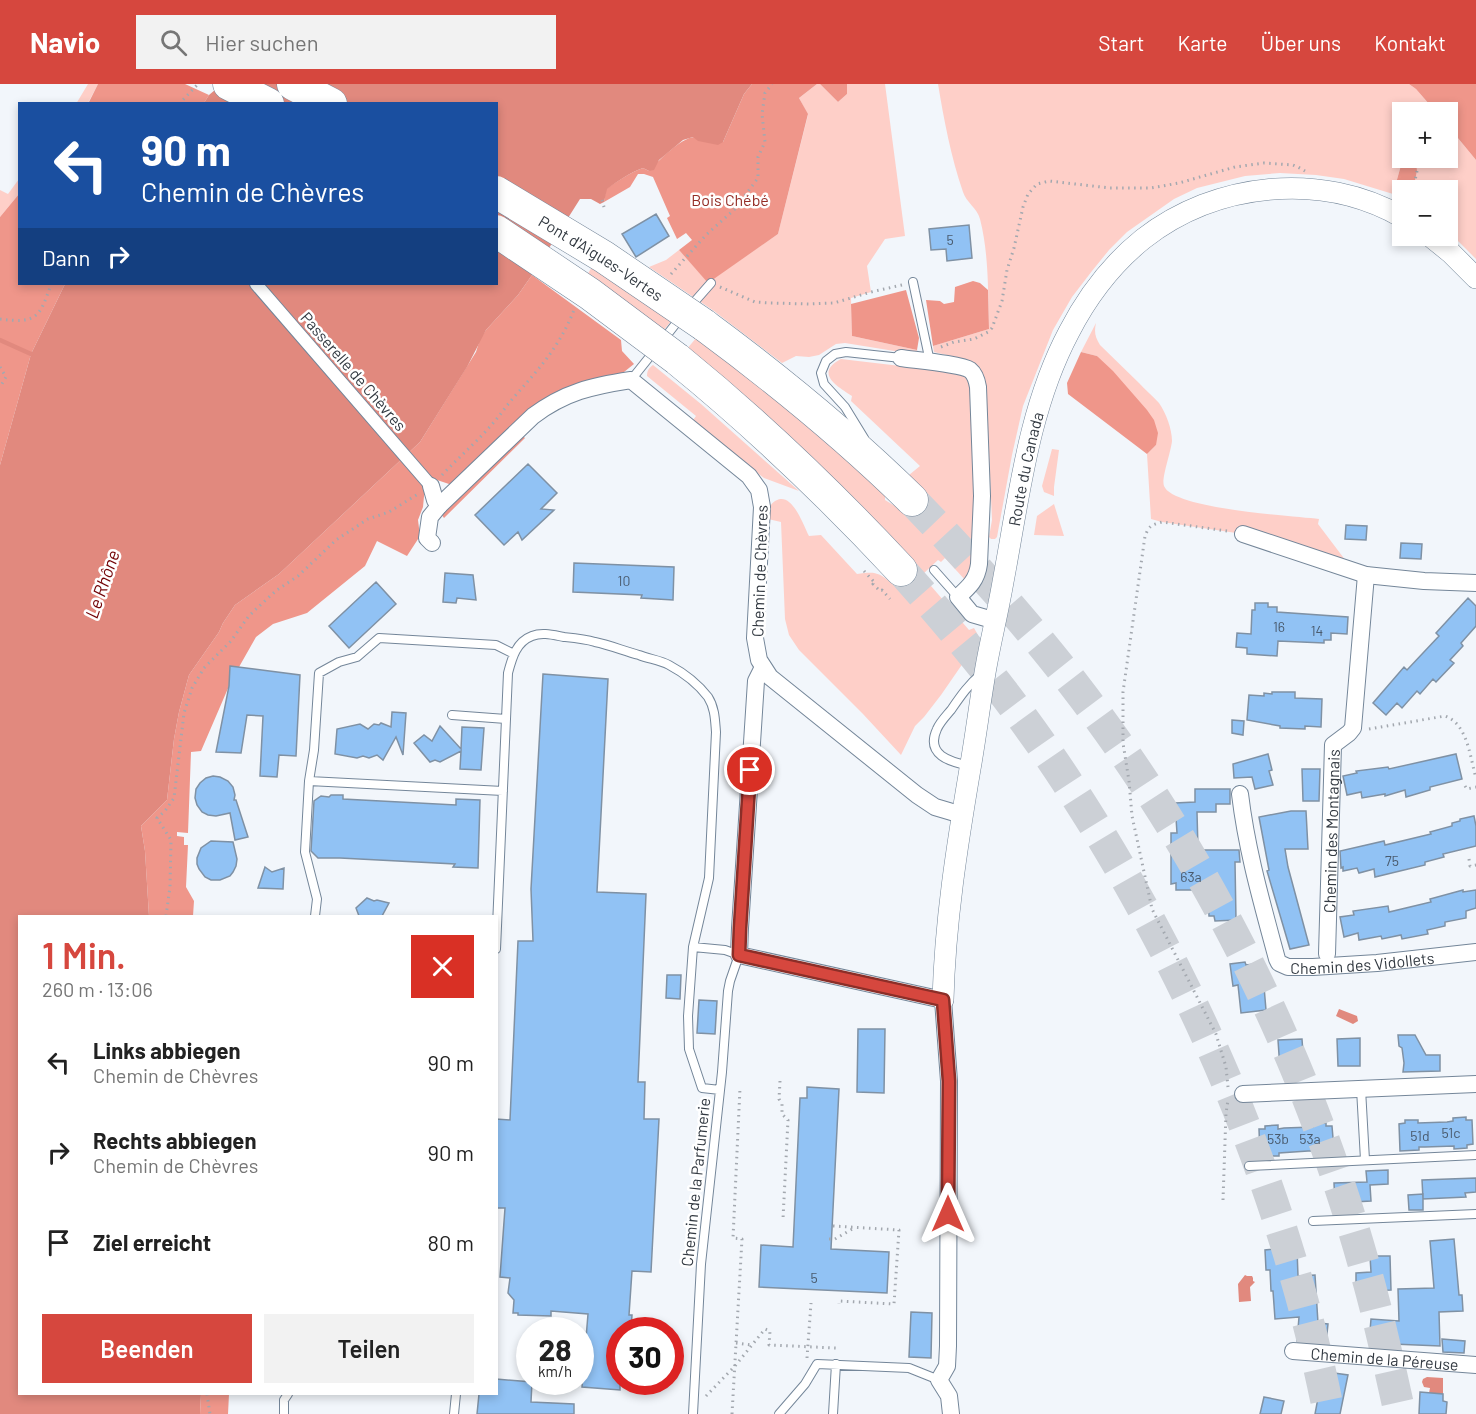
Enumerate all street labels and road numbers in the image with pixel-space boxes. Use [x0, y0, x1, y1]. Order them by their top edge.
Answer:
street label: Pont d'Aigues-Vertes [536, 211, 667, 304]
street label: Passerelle de Chèvres [297, 308, 411, 434]
street label: Route du Canada [1004, 409, 1046, 527]
street label: Chemin de Chèvres [747, 505, 771, 637]
street label: Chemin des Montagnais [1319, 749, 1342, 913]
street label: Chemin des Vidollets [1290, 947, 1435, 977]
street label: Chemin de la Parfumerie [677, 1097, 713, 1267]
street label: Chemin de la Péreuse [1310, 1343, 1459, 1373]

